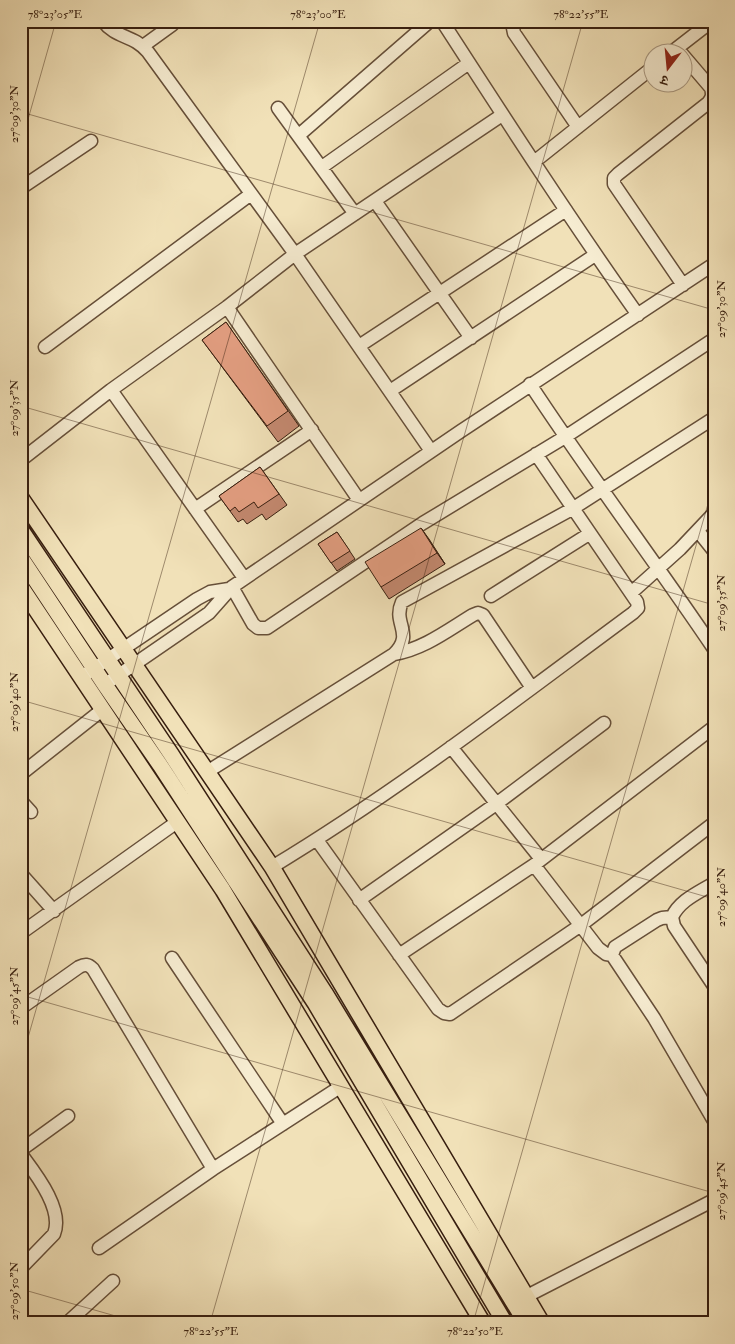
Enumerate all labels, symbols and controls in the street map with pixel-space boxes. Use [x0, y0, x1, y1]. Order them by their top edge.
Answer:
text: 78°23'05"E [28, 7, 83, 22]
text: 78°23'00"E [290, 7, 346, 22]
text: 78°22'55"E [553, 7, 609, 22]
north arrow [642, 42, 692, 92]
text: उ [658, 71, 671, 89]
text: 27°09'30"N [7, 85, 22, 143]
text: 27°09'30"N [714, 280, 729, 338]
text: 27°09'35"N [7, 379, 22, 437]
text: 27°09'35"N [714, 574, 729, 632]
text: 27°09'40"N [7, 672, 22, 732]
text: 27°09'40"N [714, 867, 729, 927]
text: 27°09'45"N [7, 966, 22, 1025]
text: 27°09'45"N [714, 1161, 729, 1220]
text: 27°09'50"N [7, 1262, 22, 1320]
text: 78°22'55"E [183, 1324, 239, 1339]
text: 78°22'50"E [447, 1324, 503, 1339]

